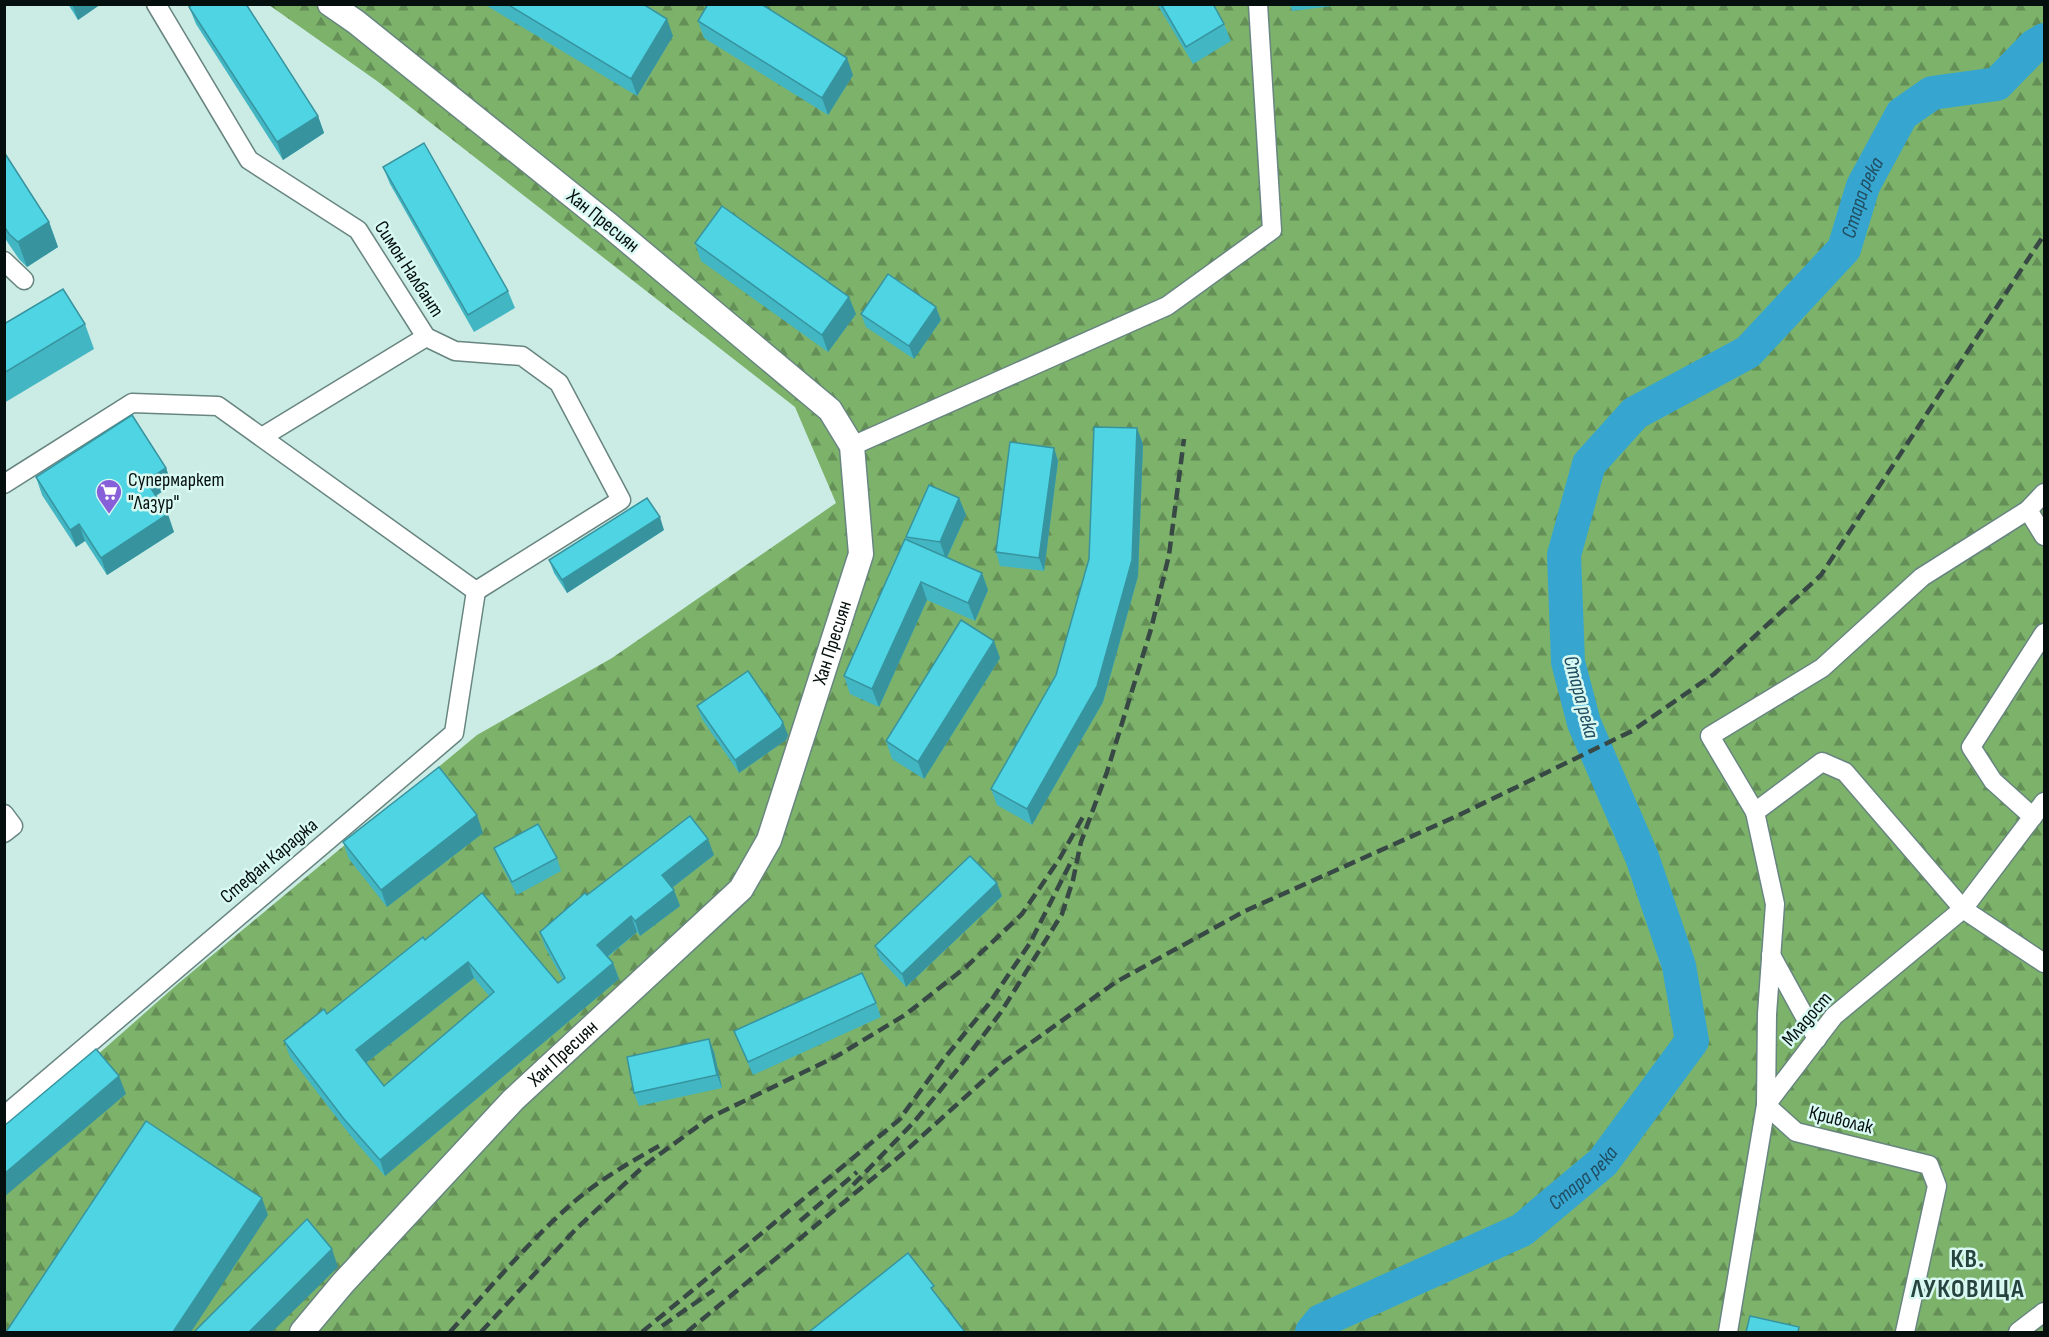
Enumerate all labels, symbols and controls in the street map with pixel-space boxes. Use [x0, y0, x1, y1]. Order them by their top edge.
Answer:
water label: Стара река [1836, 152, 1889, 241]
street label: Хан Пресиян [561, 184, 644, 258]
street label: Симон Налбант [369, 216, 449, 322]
place label: Супермаркет "Лазур" [128, 468, 224, 515]
supermarket icon: Супермаркет "Лазур" [94, 477, 124, 515]
street label: Хан Пресиян [807, 598, 857, 689]
water label: Стара река [1558, 653, 1604, 742]
street label: Стефан Караджа [215, 813, 323, 909]
street label: Младост [1777, 987, 1837, 1051]
street label: Хан Пресиян [522, 1015, 603, 1092]
street label: Криволак [1807, 1101, 1876, 1140]
water label: Стара река [1543, 1141, 1623, 1215]
district label: КВ. ЛУКОВИЦА [1910, 1244, 2025, 1305]

